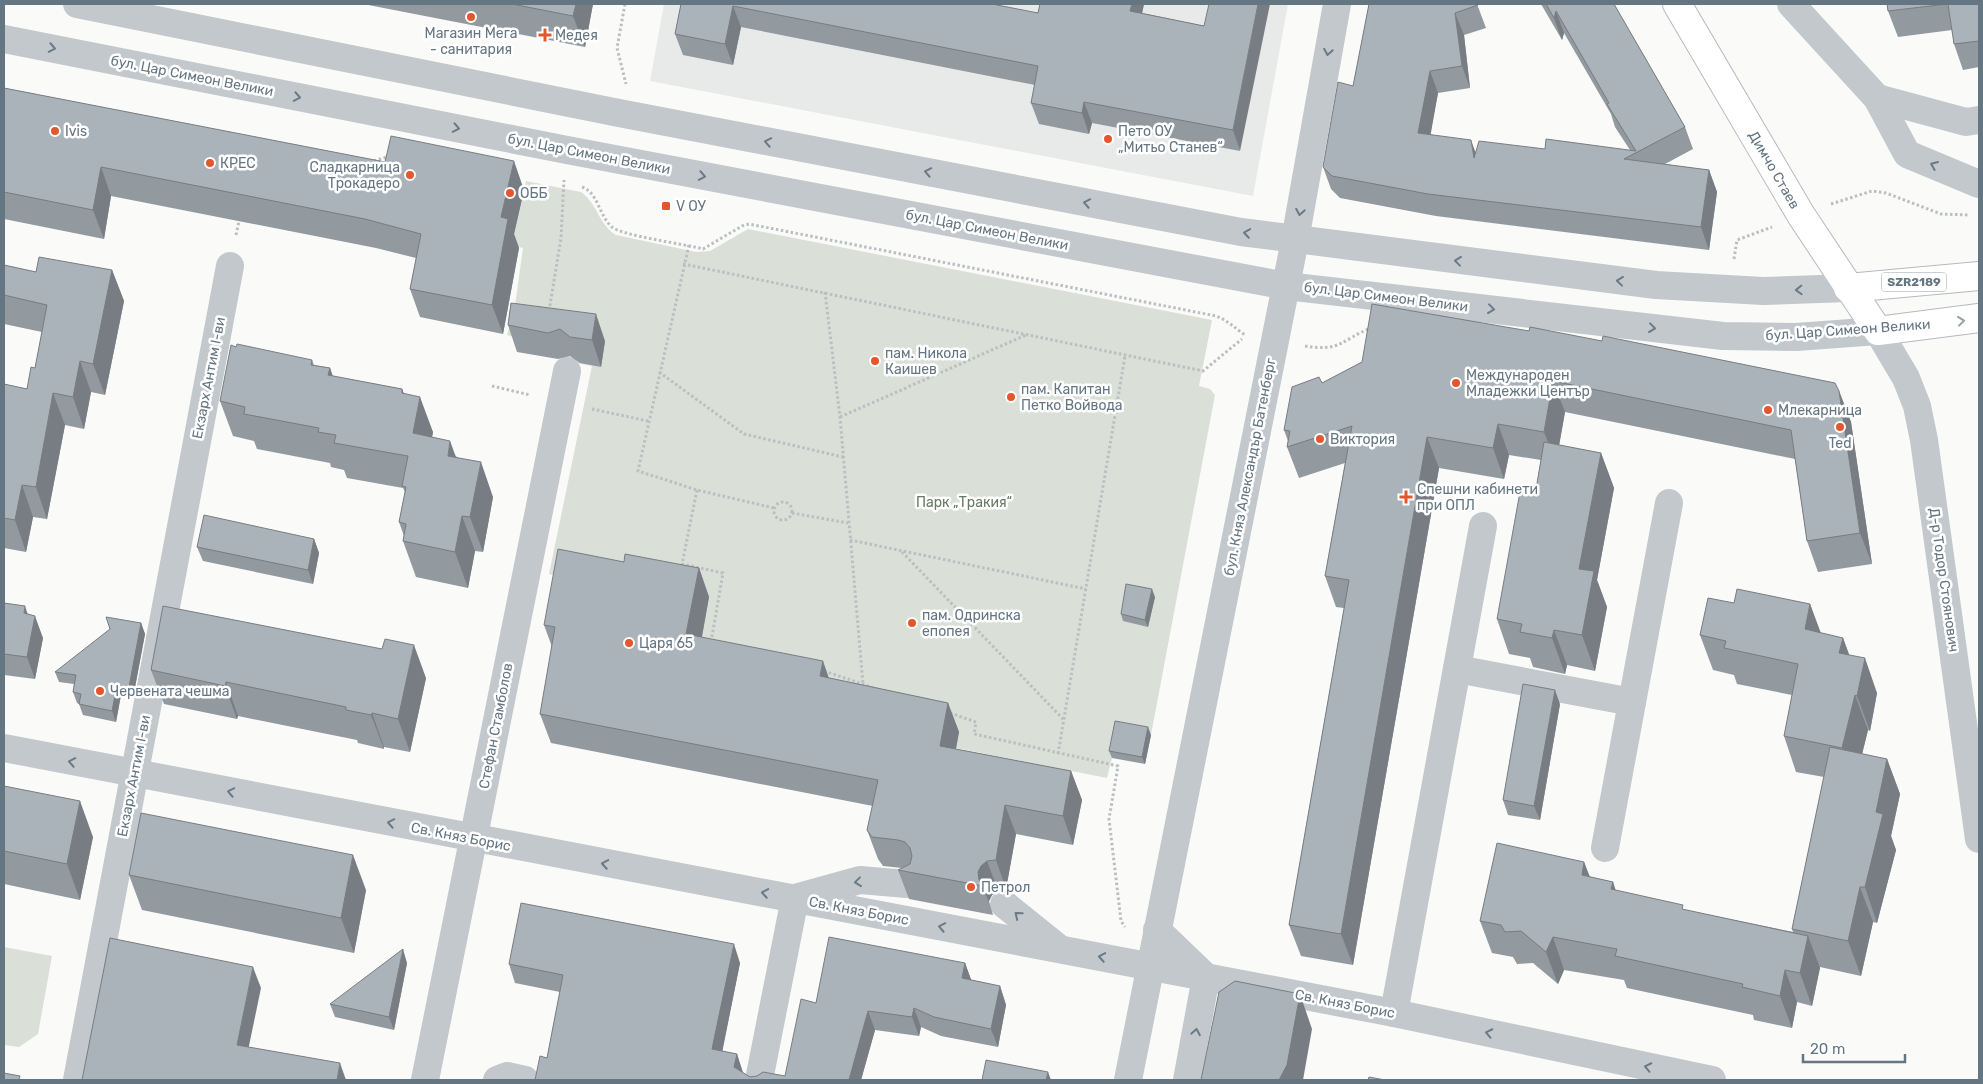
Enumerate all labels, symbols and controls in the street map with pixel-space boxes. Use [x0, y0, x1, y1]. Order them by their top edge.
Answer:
marker: Магазин Мега - санитария [465, 11, 477, 23]
place label: Магазин Мега - санитария [425, 25, 517, 58]
place label: Медея [555, 27, 598, 44]
marker: Медея [539, 29, 551, 41]
one-way arrow [47, 42, 56, 53]
one-way arrow [1324, 47, 1334, 56]
street label: бул. Цар Симеон Велики [109, 52, 275, 100]
one-way arrow [292, 91, 301, 101]
place label: Ivis [65, 123, 87, 140]
one-way arrow [452, 123, 461, 133]
place label: Пето ОУ „Митьо Станев“ [1118, 123, 1223, 156]
marker: Ivis [49, 125, 61, 137]
street label: Димчо Стаев [1745, 128, 1803, 212]
street label: бул. Цар Симеон Велики [506, 130, 672, 178]
marker: Пето ОУ „Митьо Станев“ [1102, 133, 1114, 145]
one-way arrow [764, 137, 772, 147]
place label: КРЕС [220, 155, 256, 172]
marker: КРЕС [204, 157, 216, 169]
place label: Сладкарница Трокадеро [309, 159, 400, 192]
one-way arrow [1930, 161, 1939, 171]
one-way arrow [923, 167, 932, 178]
marker: Сладкарница Трокадеро [404, 169, 416, 181]
one-way arrow [697, 170, 706, 181]
place label: ОББ [520, 185, 547, 202]
marker: ОББ [504, 187, 516, 199]
place label: V ОУ [676, 198, 707, 215]
one-way arrow [1083, 198, 1092, 208]
marker: V ОУ [660, 200, 672, 212]
street label: бул. Цар Симеон Велики [904, 206, 1070, 254]
one-way arrow [1296, 207, 1306, 216]
one-way arrow [1242, 228, 1251, 238]
one-way arrow [1454, 256, 1462, 267]
road number: SZR2189 [1882, 272, 1946, 292]
one-way arrow [1615, 276, 1623, 287]
street label: бул. Цар Симеон Велики [1303, 278, 1469, 316]
one-way arrow [1795, 285, 1802, 295]
one-way arrow [1487, 303, 1495, 314]
street label: Екзарх Антим I-ви [189, 316, 229, 440]
street label: бул. Цар Симеон Велики [1765, 316, 1931, 344]
one-way arrow [1957, 316, 1965, 326]
one-way arrow [1649, 322, 1657, 333]
place label: пам. Никола Каишев [885, 345, 967, 378]
marker: пам. Никола Каишев [869, 355, 881, 367]
street label: бул. Княз Александър Батенберг [1221, 357, 1279, 577]
place label: Международен Младежки Център [1466, 367, 1590, 400]
marker: Международен Младежки Център [1450, 377, 1462, 389]
place label: пам. Капитан Петко Войвода [1021, 381, 1123, 414]
marker: пам. Капитан Петко Войвода [1005, 391, 1017, 403]
place label: Млекарница [1778, 402, 1862, 419]
marker: Млекарница [1762, 404, 1774, 416]
marker: Ted [1834, 421, 1846, 433]
place label: Виктория [1330, 431, 1395, 448]
marker: Виктория [1314, 433, 1326, 445]
place label: Ted [1829, 435, 1851, 452]
place label: Спешни кабинети при ОПЛ [1417, 481, 1538, 514]
marker: Спешни кабинети при ОПЛ [1399, 490, 1413, 504]
park label: Парк „Тракия“ [916, 494, 1012, 511]
street label: Д-р Тодор Стоянович [1925, 507, 1963, 653]
place label: пам. Одринска епопея [922, 607, 1021, 640]
marker: пам. Одринска епопея [906, 617, 918, 629]
place label: Царя 65 [639, 635, 693, 652]
marker: Царя 65 [623, 637, 635, 649]
street label: Стефан Стамболов [475, 661, 517, 790]
place label: Червената чешма [110, 683, 229, 700]
marker: Червената чешма [94, 685, 106, 697]
street label: Екзарх Антим I-ви [114, 714, 154, 838]
one-way arrow [67, 757, 76, 767]
one-way arrow [227, 788, 236, 798]
one-way arrow [386, 819, 395, 829]
street label: Св. Княз Борис [410, 819, 513, 855]
one-way arrow [601, 859, 610, 869]
one-way arrow [854, 876, 862, 887]
place label: Петрол [981, 879, 1030, 896]
marker: Петрол [965, 881, 977, 893]
one-way arrow [761, 888, 770, 899]
street label: Св. Княз Борис [808, 893, 911, 929]
one-way arrow [1015, 913, 1024, 921]
one-way arrow [938, 922, 946, 932]
one-way arrow [1097, 952, 1106, 962]
street label: Св. Княз Борис [1294, 986, 1397, 1022]
one-way arrow [1190, 1028, 1200, 1037]
one-way arrow [1484, 1028, 1493, 1039]
scale bar [1803, 1032, 1906, 1064]
text: 20 m [1810, 1040, 1845, 1058]
one-way arrow [1643, 1062, 1652, 1072]

